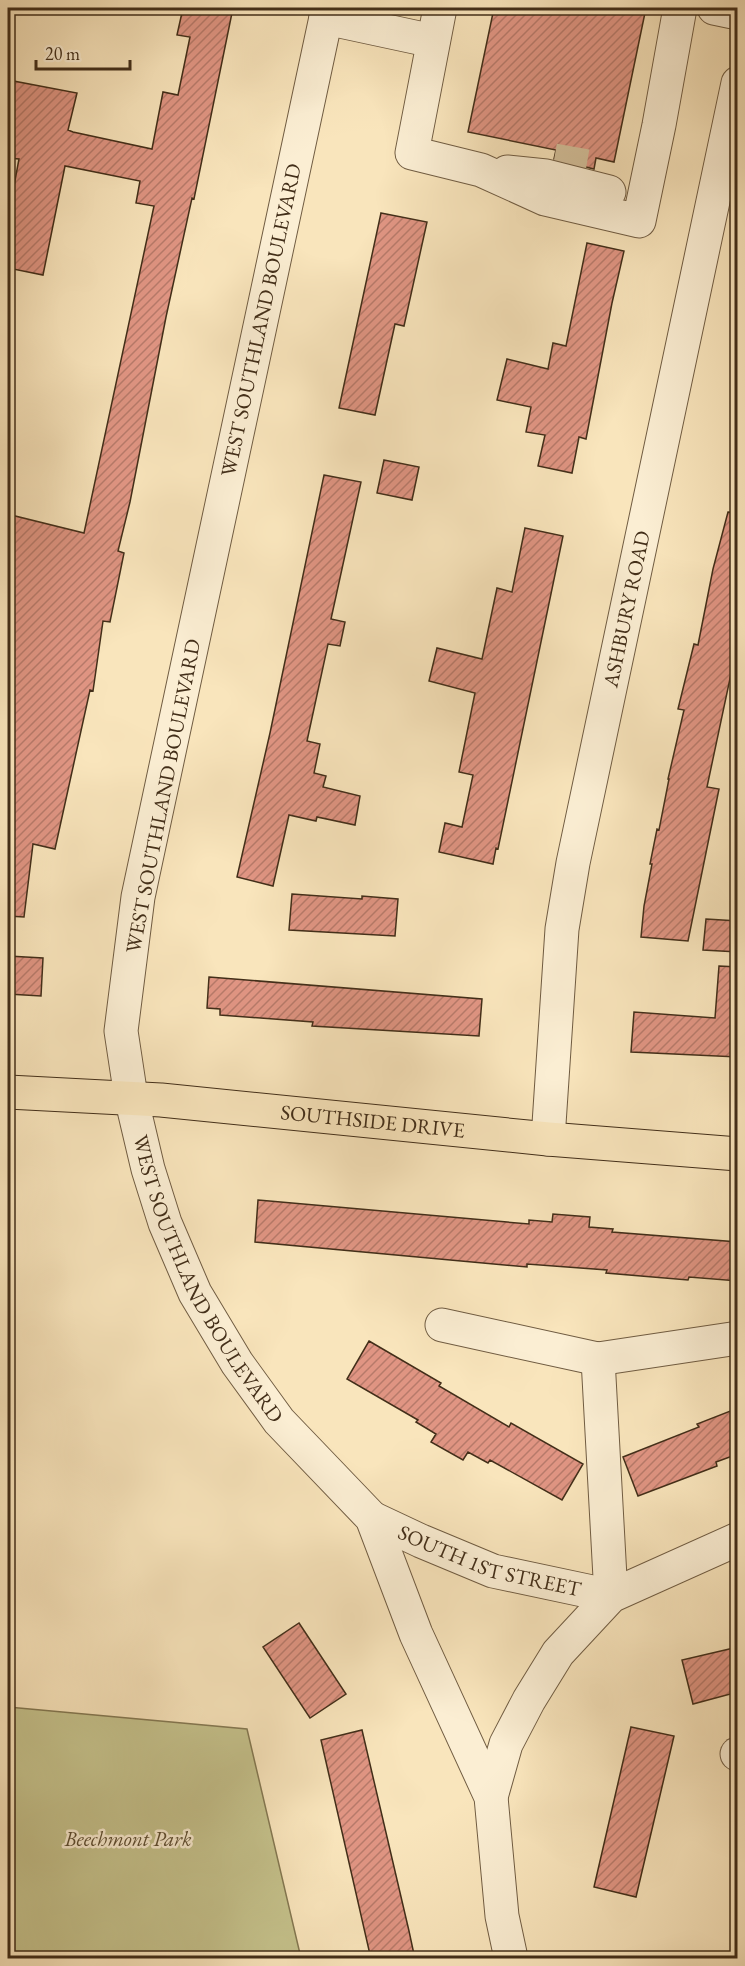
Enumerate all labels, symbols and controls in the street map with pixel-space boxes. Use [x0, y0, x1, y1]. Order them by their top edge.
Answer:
scale bar [36, 33, 130, 71]
text: 20 m [45, 42, 80, 65]
street label: WEST SOUTHLAND BOULEVARD [214, 161, 307, 479]
street label: ASHBURY ROAD [596, 528, 656, 691]
street label: WEST SOUTHLAND BOULEVARD [119, 636, 206, 955]
street label: SOUTHSIDE DRIVE [279, 1098, 466, 1144]
street label: WEST SOUTHLAND BOULEVARD [127, 1132, 290, 1428]
street label: SOUTH 1ST STREET [394, 1518, 584, 1602]
park label: Beechmont Park [63, 1825, 192, 1852]

